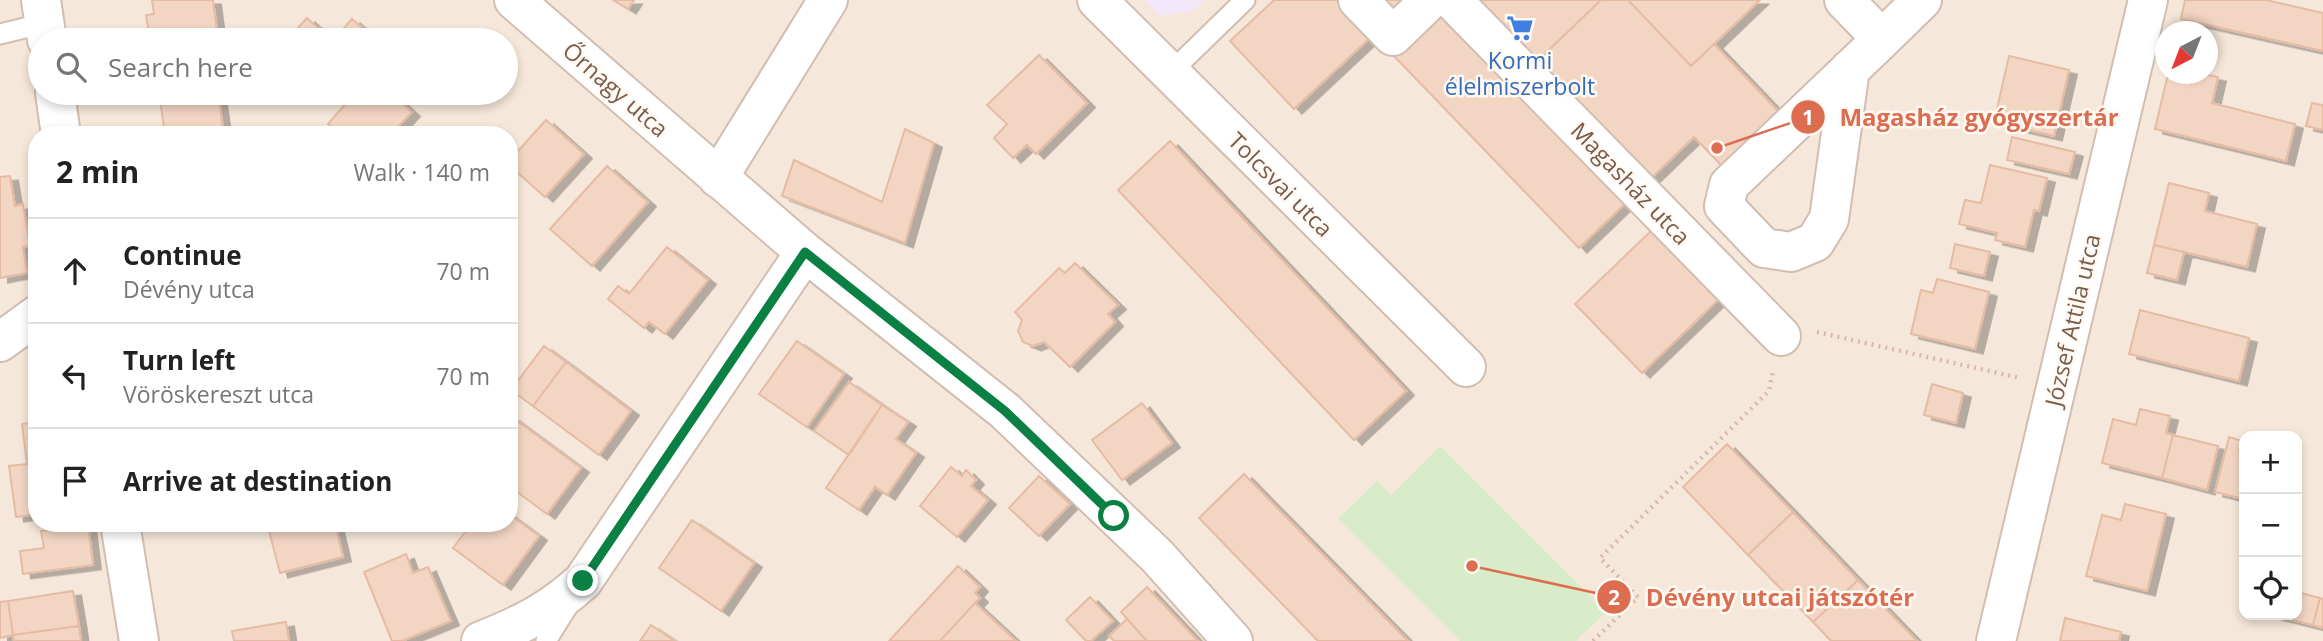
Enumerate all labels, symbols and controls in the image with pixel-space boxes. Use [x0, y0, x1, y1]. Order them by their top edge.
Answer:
supermarket icon: Kormi élelmiszerbolt [1505, 13, 1535, 43]
north arrow [2155, 21, 2218, 84]
search box [28, 28, 518, 105]
street label: Őrnagy utca [556, 34, 676, 144]
place label: Kormi élelmiszerbolt [1445, 44, 1595, 102]
icon: search [52, 48, 90, 86]
text: Search here [108, 49, 253, 85]
callout: Magasház gyógyszertár [1791, 95, 2133, 140]
text: Magasház gyógyszertár [1839, 100, 2119, 133]
text: 1 [1802, 103, 1814, 131]
street label: Magasház utca [1564, 115, 1698, 251]
street label: Tolcsvai utca [1221, 124, 1341, 244]
text: 2 min [56, 151, 139, 192]
text: Walk · 140 m [353, 156, 490, 188]
street label: József Attila utca [2036, 231, 2107, 411]
text: Continue [123, 237, 242, 273]
icon: ahead [56, 252, 94, 290]
text: 70 m [436, 255, 490, 287]
text: Dévény utca [123, 273, 255, 305]
text: Turn left [123, 342, 235, 378]
icon: left [56, 357, 94, 395]
text: 70 m [436, 360, 490, 392]
text: Vöröskereszt utca [123, 378, 314, 410]
map controls [2239, 431, 2302, 620]
button: + [2239, 431, 2302, 494]
icon: arrive [56, 462, 94, 500]
text: Arrive at destination [123, 463, 392, 499]
button: − [2239, 494, 2302, 557]
route start [1098, 500, 1129, 531]
button: locate [2239, 557, 2302, 620]
route end [567, 565, 598, 596]
callout: Dévény utcai játszótér [1597, 575, 1928, 620]
text: Dévény utcai játszótér [1646, 580, 1914, 613]
text: 2 [1608, 583, 1620, 611]

